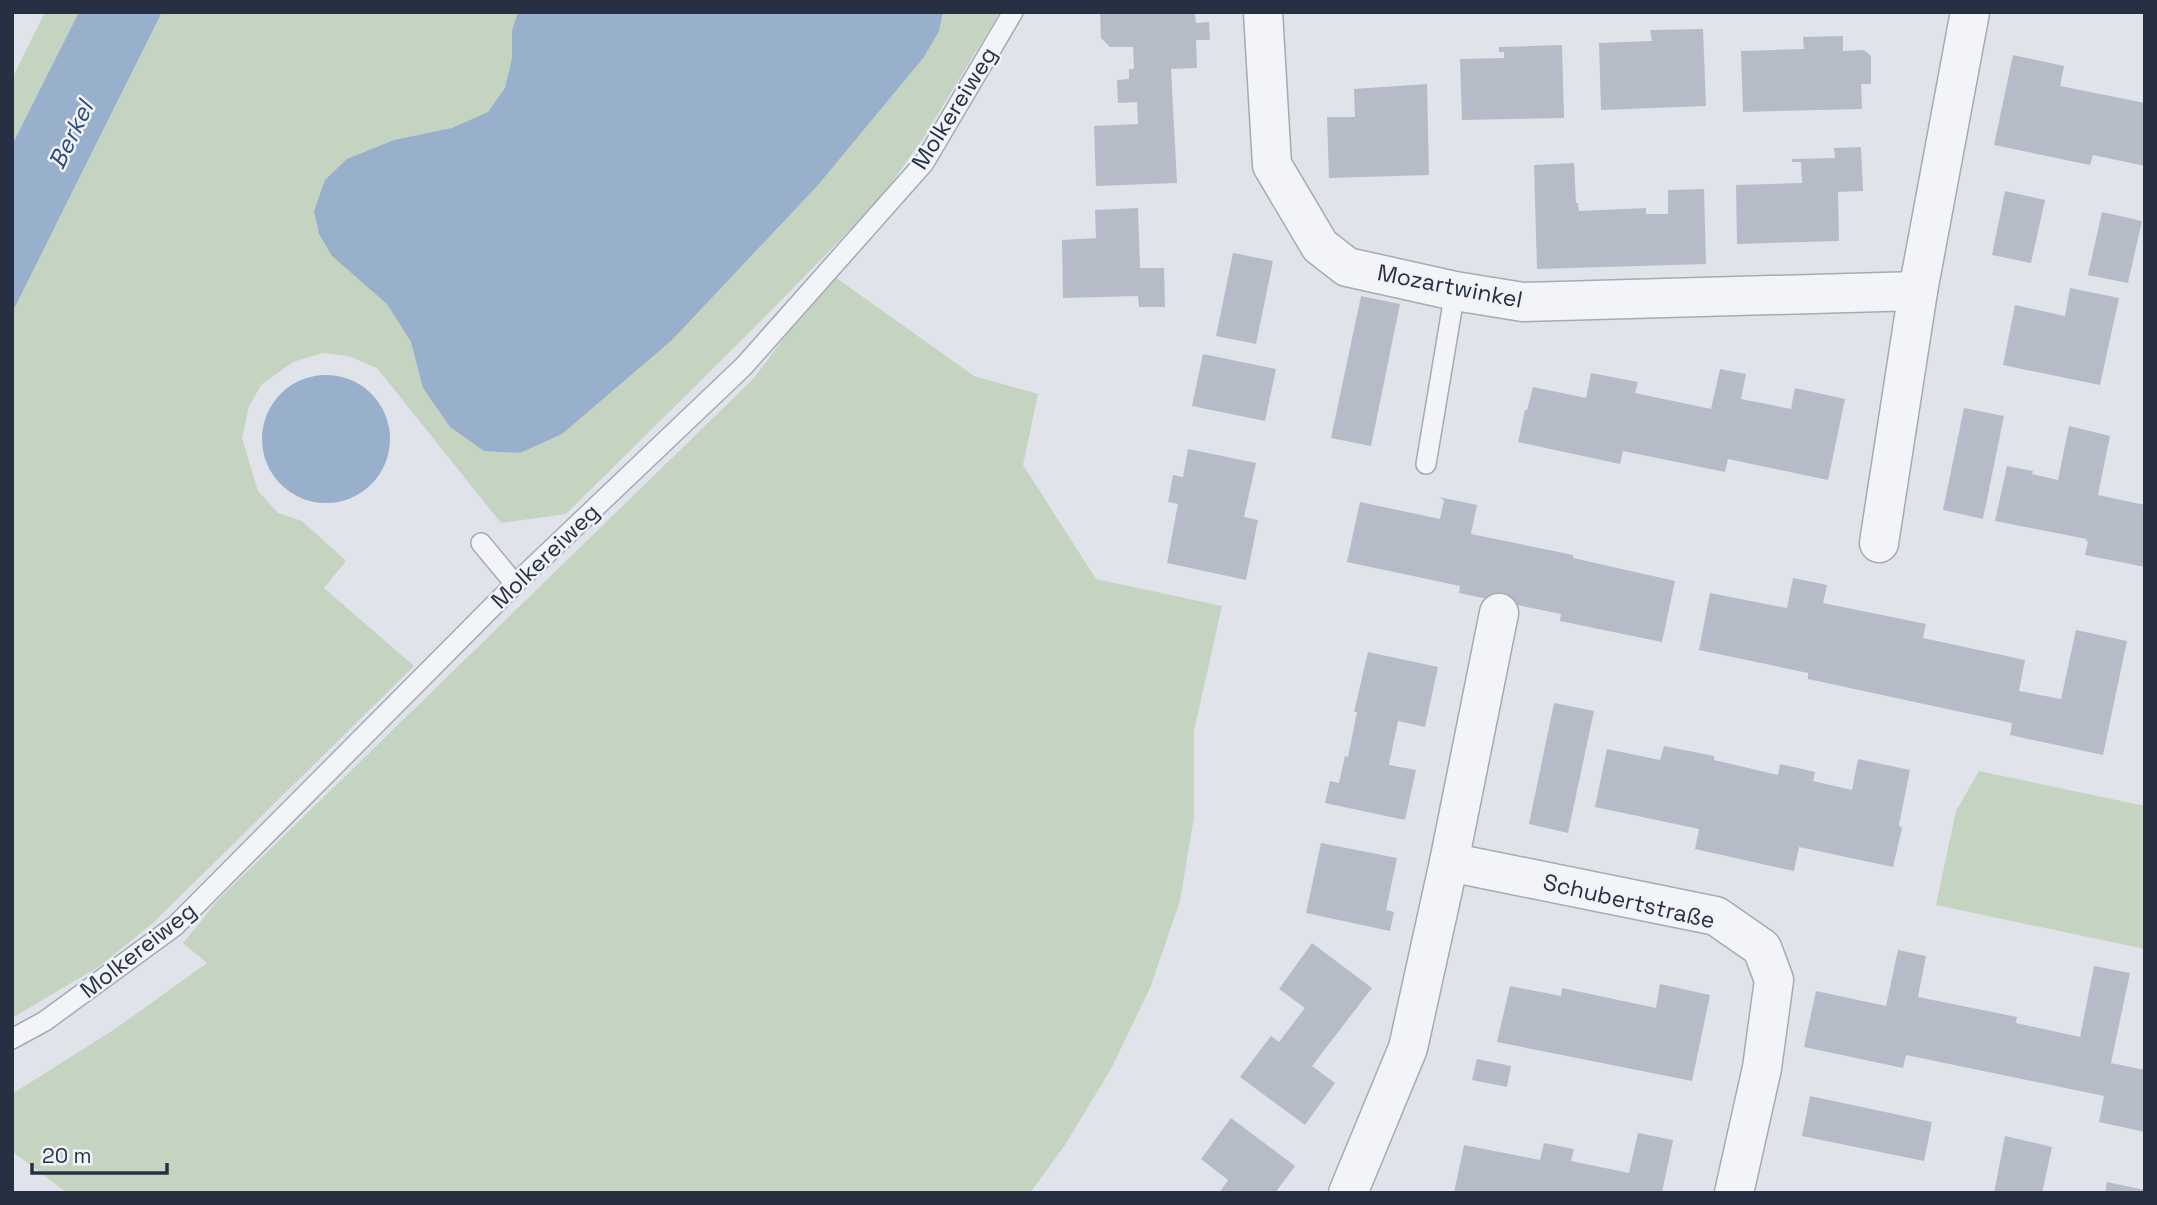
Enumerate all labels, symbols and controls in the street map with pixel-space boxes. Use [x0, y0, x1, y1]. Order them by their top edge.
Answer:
street label: Molkereiweg [904, 41, 1004, 175]
water label: Berkel [41, 93, 102, 174]
street label: Mozartwinkel [1375, 257, 1525, 315]
street label: Molkereiweg [485, 497, 605, 615]
street label: Schubertstraße [1540, 867, 1718, 935]
street label: Molkereiweg [74, 895, 202, 1005]
scale bar [32, 1132, 166, 1176]
text: 20 m [42, 1142, 92, 1169]

